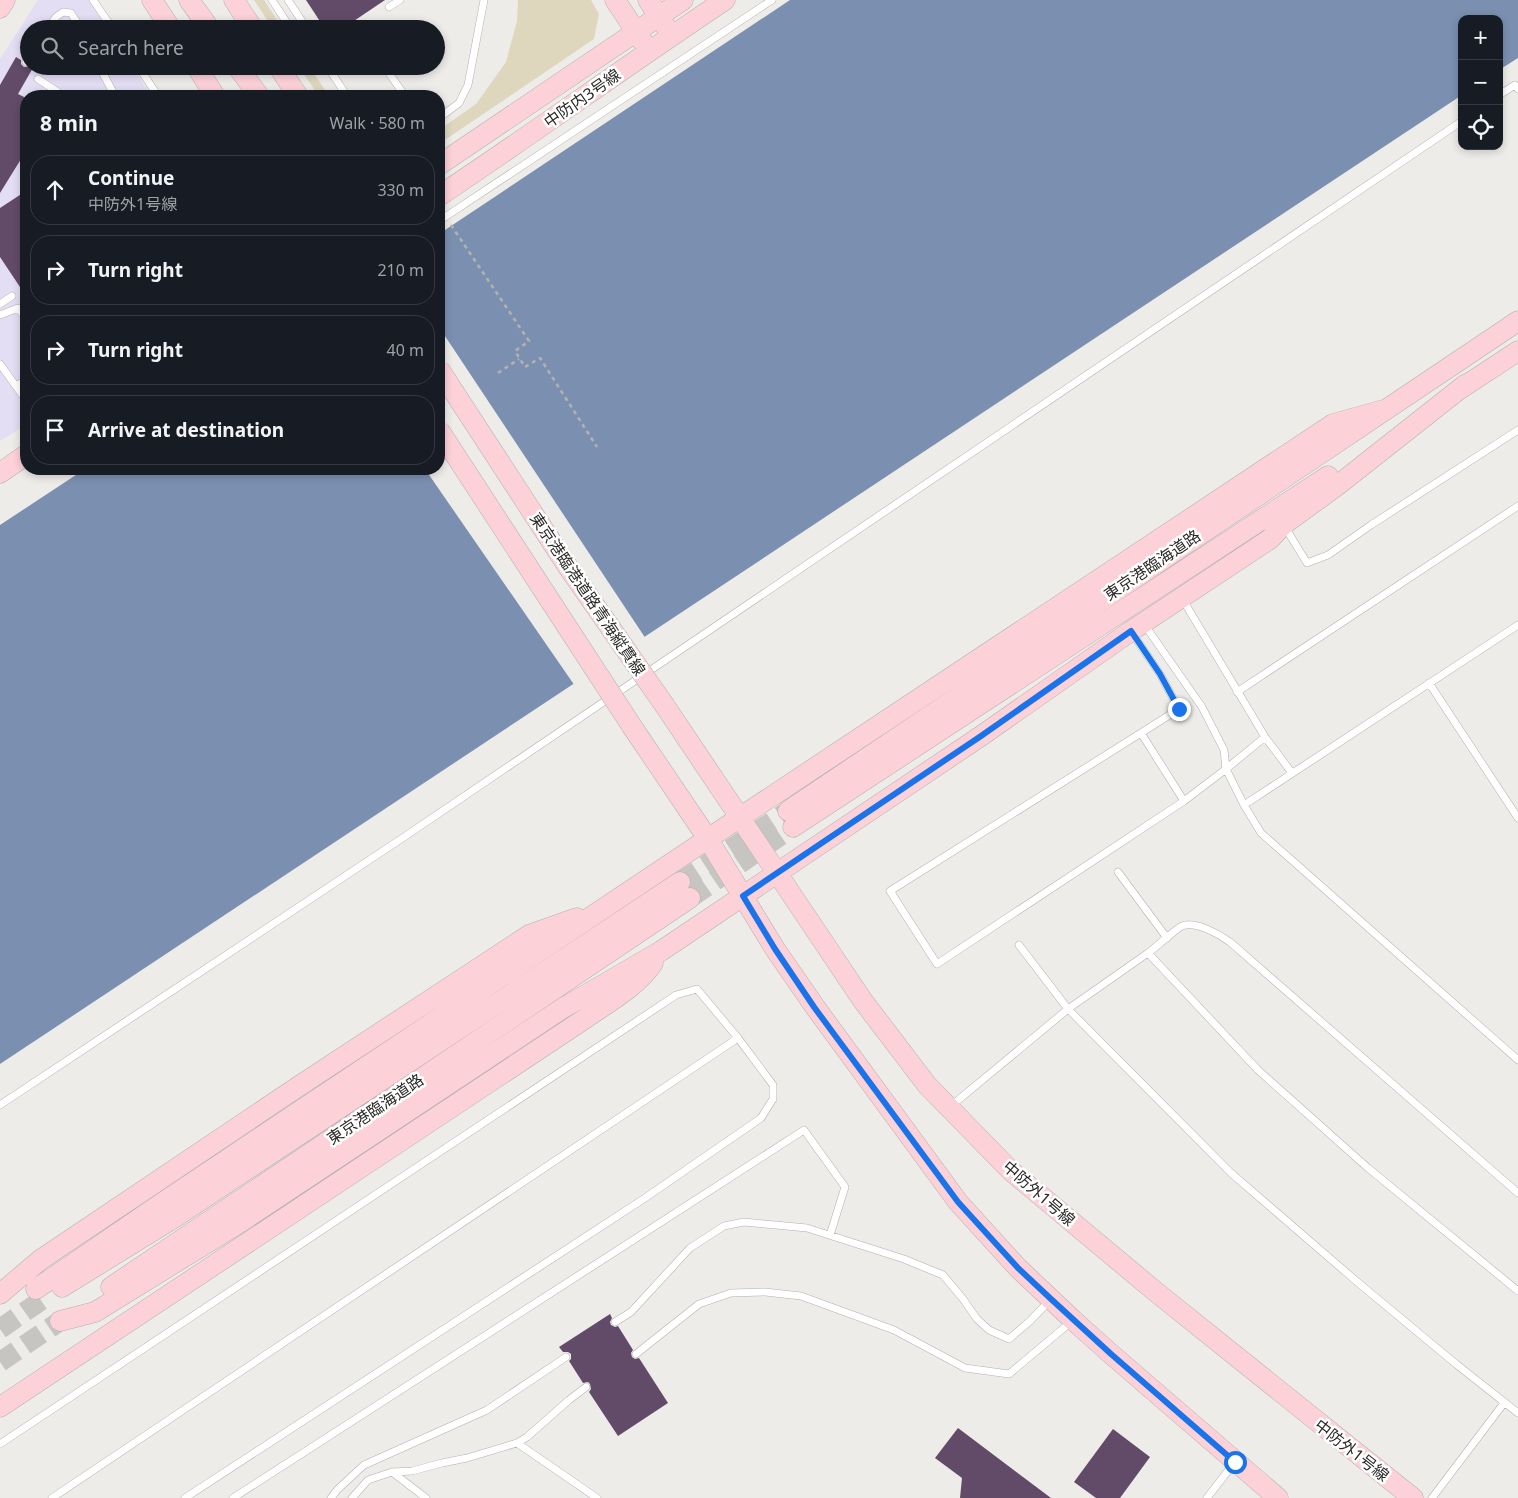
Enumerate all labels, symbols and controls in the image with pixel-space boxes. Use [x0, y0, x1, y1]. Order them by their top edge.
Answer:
map controls [1458, 15, 1503, 150]
button: + [1458, 15, 1503, 60]
search box [20, 20, 445, 75]
icon: search [38, 34, 66, 62]
text: Search here [78, 35, 184, 61]
button: − [1458, 60, 1503, 105]
street label: 中防内3号線 [539, 63, 625, 133]
button: locate [1458, 105, 1503, 150]
text: 8 min [40, 109, 98, 137]
text: Walk · 580 m [330, 112, 425, 134]
text: Continue [88, 165, 174, 191]
icon: ahead [41, 176, 69, 204]
text: 330 m [377, 179, 424, 201]
text: 中防外1号線 [88, 193, 177, 215]
icon: right [41, 256, 69, 284]
text: Turn right [88, 257, 183, 283]
text: 210 m [377, 259, 424, 281]
icon: right [41, 336, 69, 364]
text: Turn right [88, 337, 183, 363]
text: 40 m [387, 339, 424, 361]
icon: arrive [41, 416, 69, 444]
text: Arrive at destination [88, 417, 284, 443]
street label: 東京港臨港道路青海縦貫線 [525, 508, 651, 680]
street label: 東京港臨海道路 [1099, 525, 1205, 605]
route end [1168, 698, 1191, 721]
street label: 東京港臨海道路 [322, 1069, 428, 1149]
street label: 中防外1号線 [998, 1155, 1080, 1231]
street label: 中防外1号線 [1310, 1414, 1394, 1486]
route start [1224, 1451, 1247, 1474]

